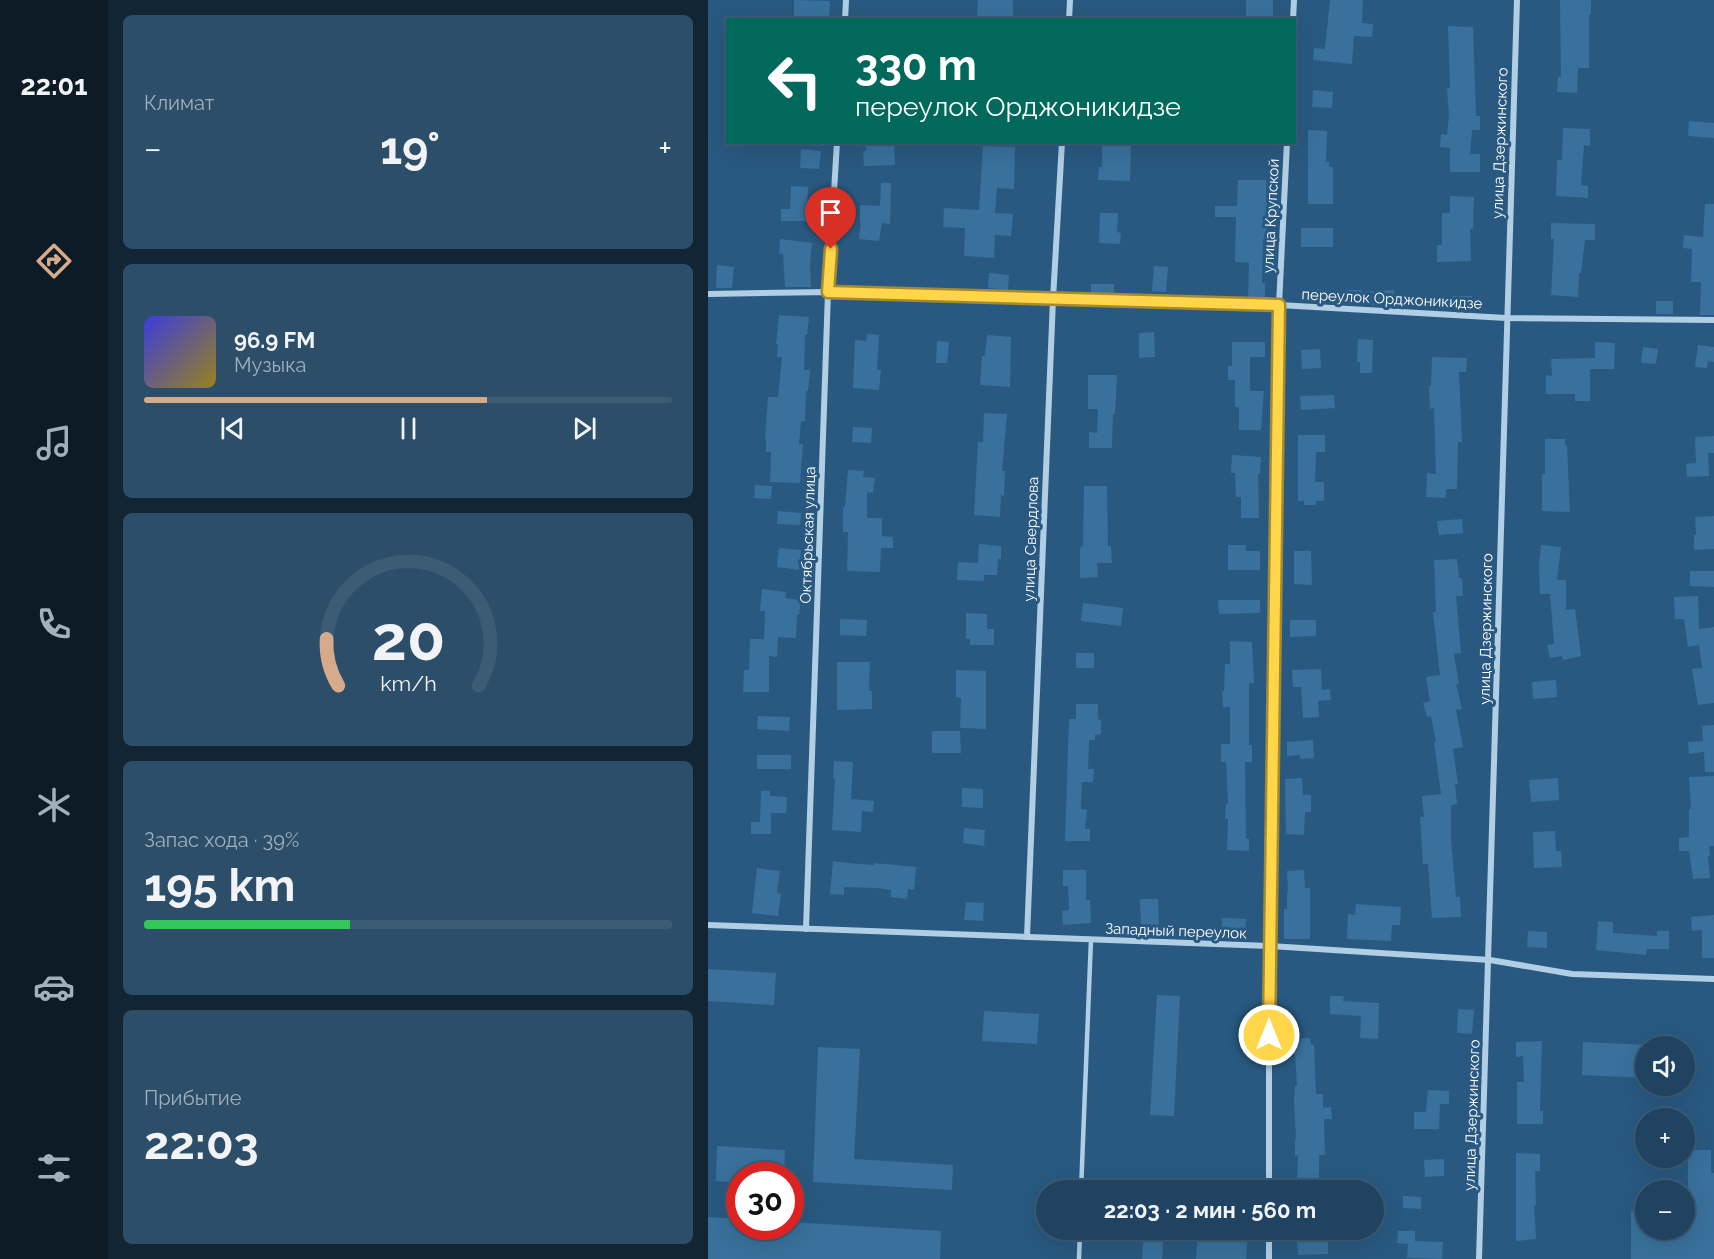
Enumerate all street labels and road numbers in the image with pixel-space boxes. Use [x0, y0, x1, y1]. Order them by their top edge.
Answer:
street label: улица Дзержинского [1488, 67, 1512, 219]
street label: улица Крупской [1259, 158, 1283, 274]
street label: переулок Орджоникидзе [1301, 285, 1483, 313]
street label: Октябрьская улица [797, 466, 819, 604]
street label: улица Свердлова [1020, 476, 1042, 602]
street label: улица Дзержинского [1476, 553, 1496, 705]
street label: Западный переулок [1105, 920, 1247, 942]
street label: улица Дзержинского [1460, 1039, 1484, 1191]

